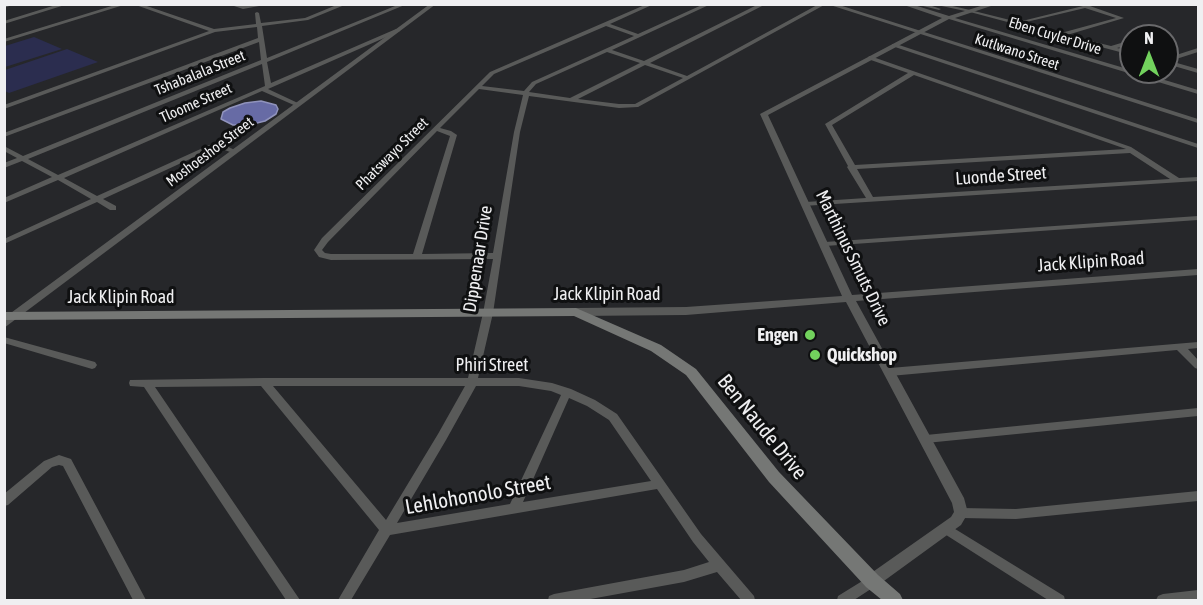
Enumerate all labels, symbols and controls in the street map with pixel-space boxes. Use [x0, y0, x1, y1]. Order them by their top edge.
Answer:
street label: Eben Cuyler Drive [1006, 13, 1104, 59]
north arrow [1119, 24, 1179, 84]
text: N [1144, 29, 1154, 47]
street label: Kutlwano Street [973, 30, 1061, 74]
street label: Tshabalala Street [152, 47, 248, 99]
street label: Tloome Street [157, 79, 235, 127]
street label: Moshoeshoe Street [163, 113, 257, 191]
street label: Phatswayo Street [352, 114, 432, 194]
street label: Luonde Street [955, 162, 1047, 190]
street label: Marthinus Smuts Drive [811, 187, 895, 329]
street label: Dippenaar Drive [459, 204, 497, 314]
street label: Jack Klipin Road [1037, 247, 1145, 277]
street label: Jack Klipin Road [553, 283, 661, 305]
street label: Jack Klipin Road [67, 286, 175, 308]
place label: Engen [757, 324, 798, 346]
marker: Engen [803, 328, 817, 342]
place label: Quickshop [827, 344, 897, 366]
marker: Quickshop [808, 348, 822, 362]
street label: Phiri Street [455, 354, 529, 376]
street label: Ben Naude Drive [712, 369, 812, 485]
street label: Lehlohonolo Street [403, 470, 553, 520]

